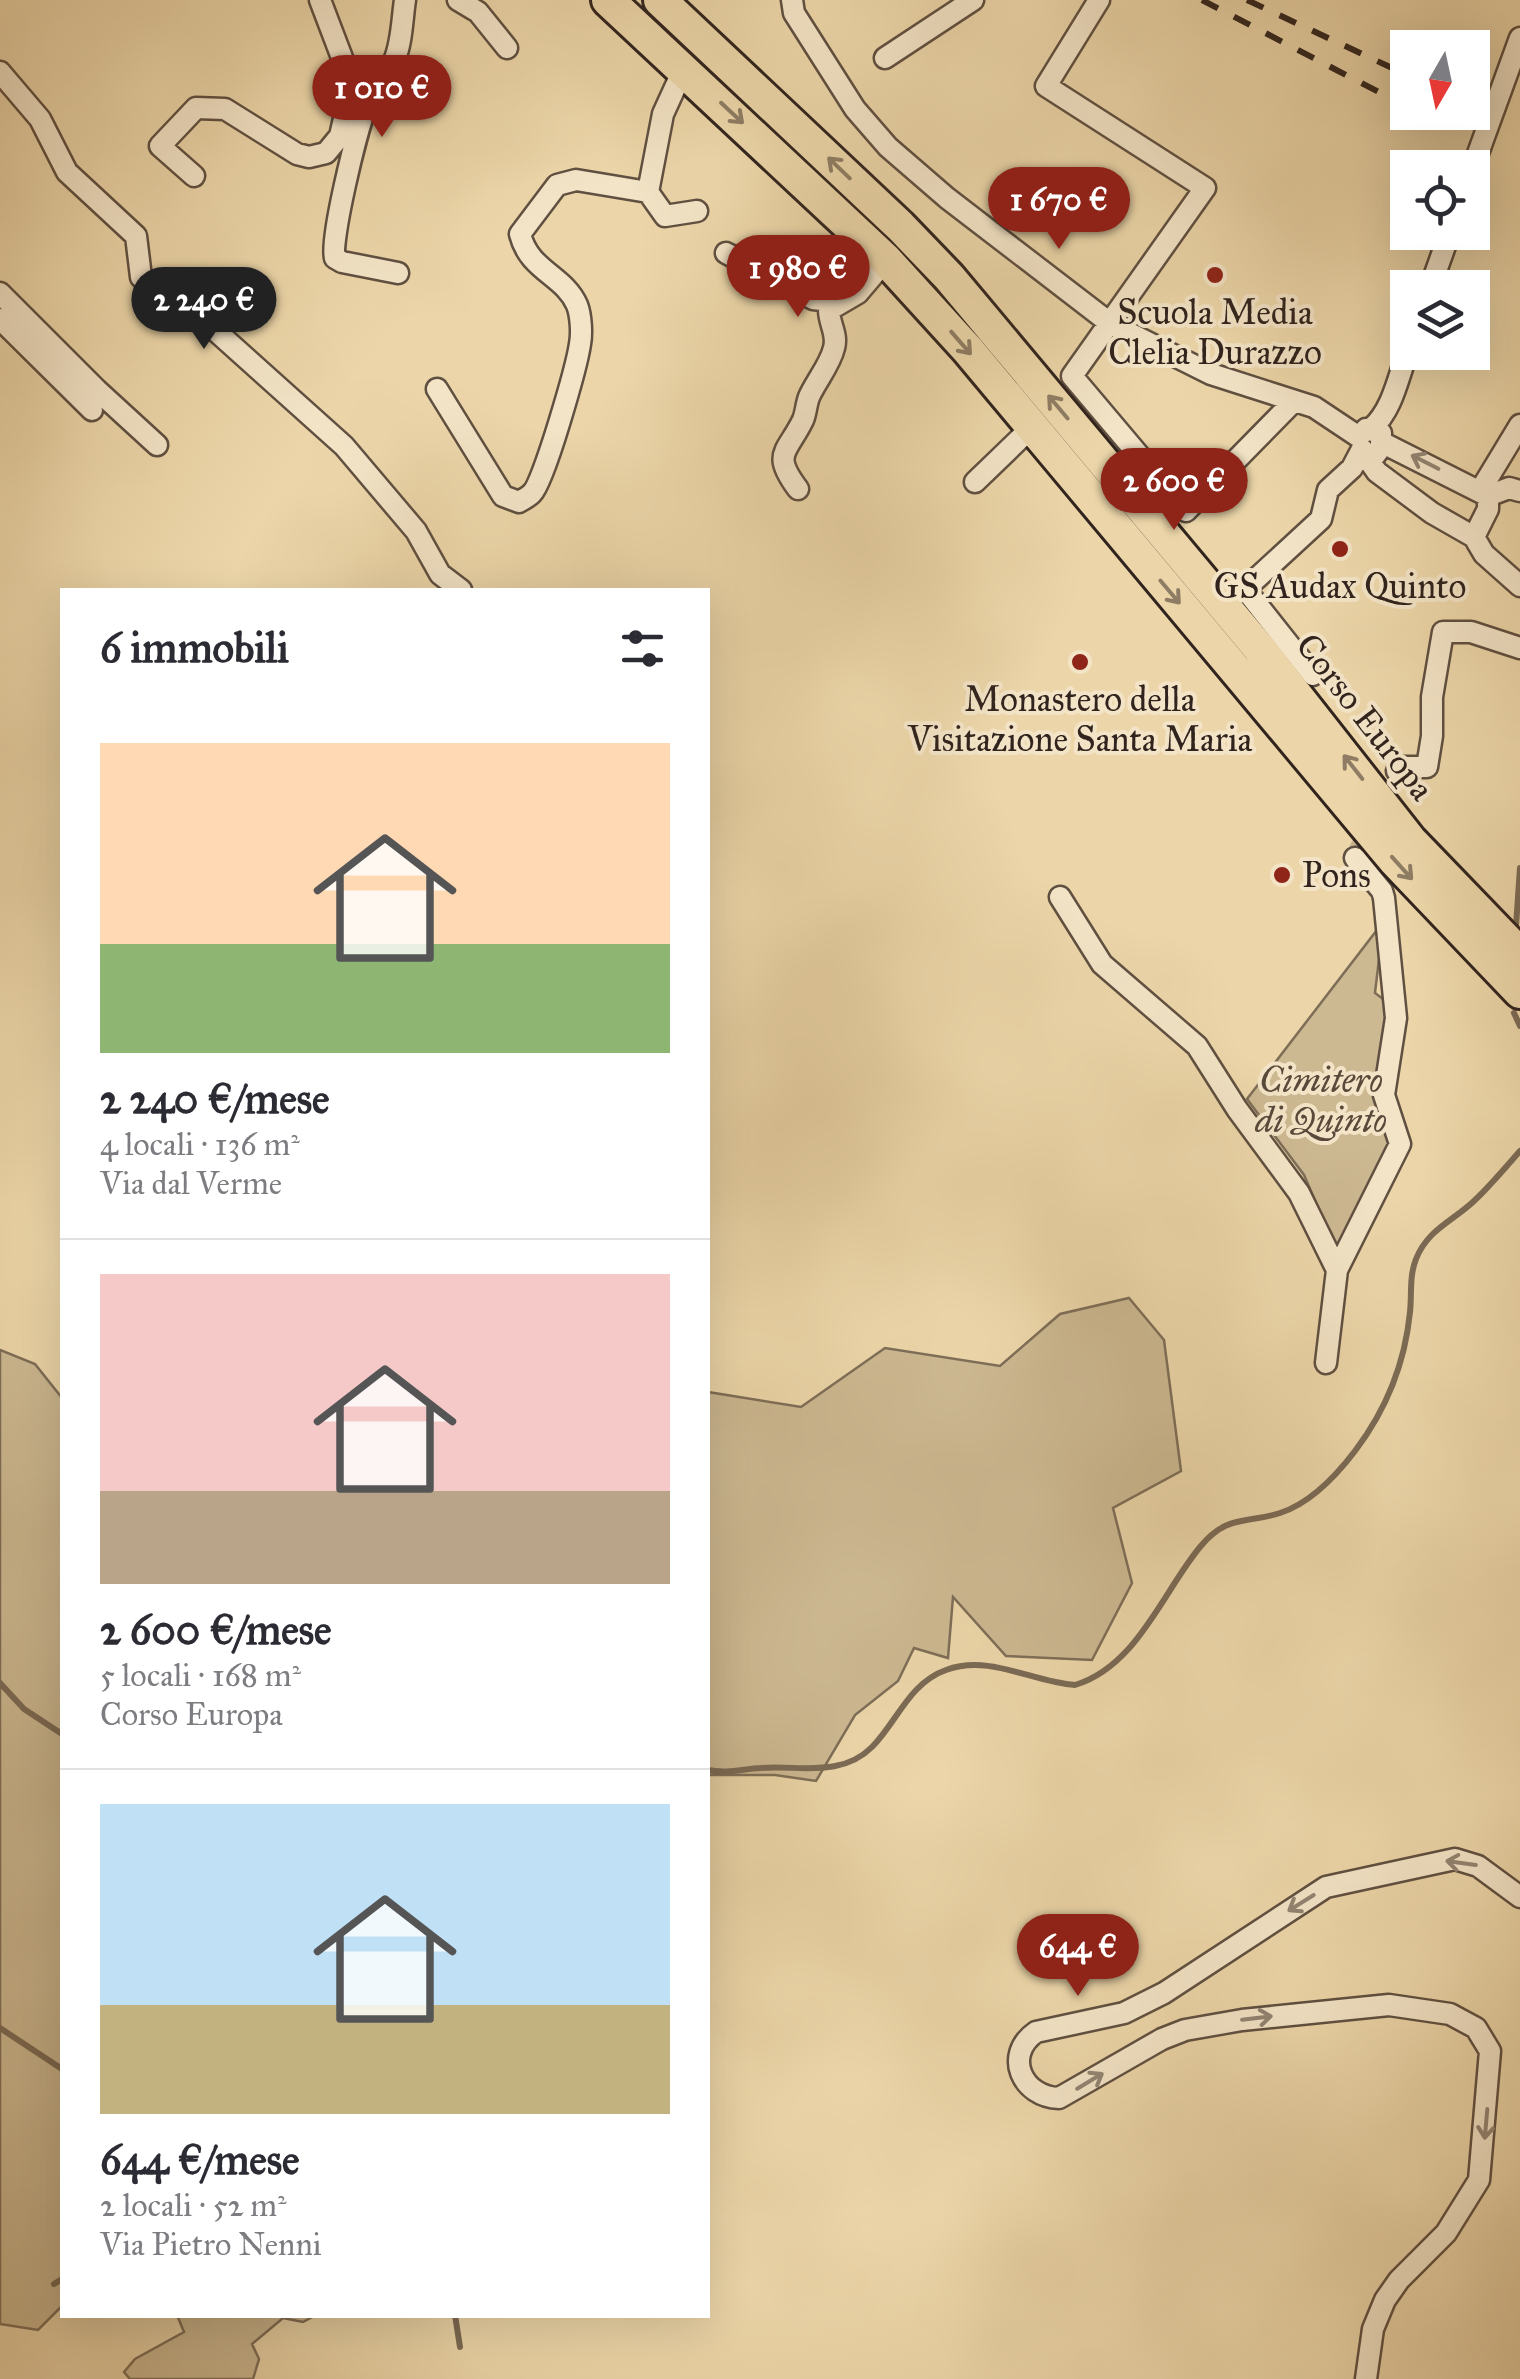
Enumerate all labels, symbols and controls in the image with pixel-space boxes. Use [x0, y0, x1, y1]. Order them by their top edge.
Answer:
north arrow [1390, 30, 1490, 130]
map controls [1390, 30, 1490, 370]
pin: 1 010 € [290, 55, 474, 140]
text: 1 010 € [334, 68, 430, 107]
one-way arrow [719, 101, 743, 125]
button: locate [1390, 150, 1490, 250]
one-way arrow [827, 157, 852, 180]
pin: 1 670 € [967, 167, 1151, 252]
text: 1 670 € [1010, 180, 1108, 219]
pin: 1 980 € [706, 235, 890, 320]
text: 1 980 € [749, 248, 847, 287]
marker: Scuola Media Clelia Durazzo [1204, 264, 1226, 286]
pin: 2 240 € [112, 267, 296, 352]
button: layers [1390, 270, 1490, 370]
text: 2 240 € [153, 280, 255, 319]
place label: Scuola Media Clelia Durazzo [1108, 291, 1322, 374]
one-way arrow [950, 330, 973, 355]
one-way arrow [1047, 395, 1069, 421]
pin: 2 600 € [1082, 448, 1266, 533]
one-way arrow [1410, 452, 1440, 471]
text: 2 600 € [1123, 461, 1225, 500]
marker: GS Audax Quinto [1329, 538, 1351, 560]
place label: GS Audax Quinto [1214, 565, 1466, 608]
one-way arrow [1159, 579, 1181, 605]
icon: filters [615, 621, 670, 676]
text: 6 immobili [100, 622, 289, 674]
street label: Corso Europa [1287, 625, 1444, 809]
marker: Monastero della Visitazione Santa Maria [1069, 651, 1091, 673]
place label: Monastero della Visitazione Santa Maria [907, 678, 1253, 761]
one-way arrow [1342, 754, 1364, 780]
icon: home [295, 808, 475, 988]
place label: Pons [1302, 854, 1371, 897]
one-way arrow [1390, 855, 1413, 880]
marker: Pons [1271, 864, 1293, 886]
park label: Cimitero di Quinto [1254, 1059, 1387, 1142]
text: 2 240 €/mese [100, 1073, 330, 1125]
text: 4 locali · 136 m² [100, 1125, 300, 1164]
text: Via dal Verme [100, 1164, 282, 1203]
icon: home [295, 1339, 475, 1519]
text: 2 600 €/mese [100, 1604, 331, 1656]
text: 5 locali · 168 m² [100, 1656, 301, 1695]
text: Corso Europa [100, 1695, 283, 1734]
one-way arrow [1445, 1854, 1477, 1872]
icon: home [295, 1869, 475, 2049]
one-way arrow [1287, 1893, 1316, 1913]
pin: 644 € [1008, 1914, 1148, 1999]
text: 644 € [1039, 1927, 1117, 1966]
one-way arrow [1241, 2009, 1273, 2027]
one-way arrow [1075, 2071, 1104, 2091]
one-way arrow [1476, 2108, 1495, 2140]
text: 644 €/mese [100, 2134, 300, 2186]
text: 2 locali · 52 m² [100, 2186, 287, 2225]
text: Via Pietro Nenni [100, 2225, 322, 2264]

